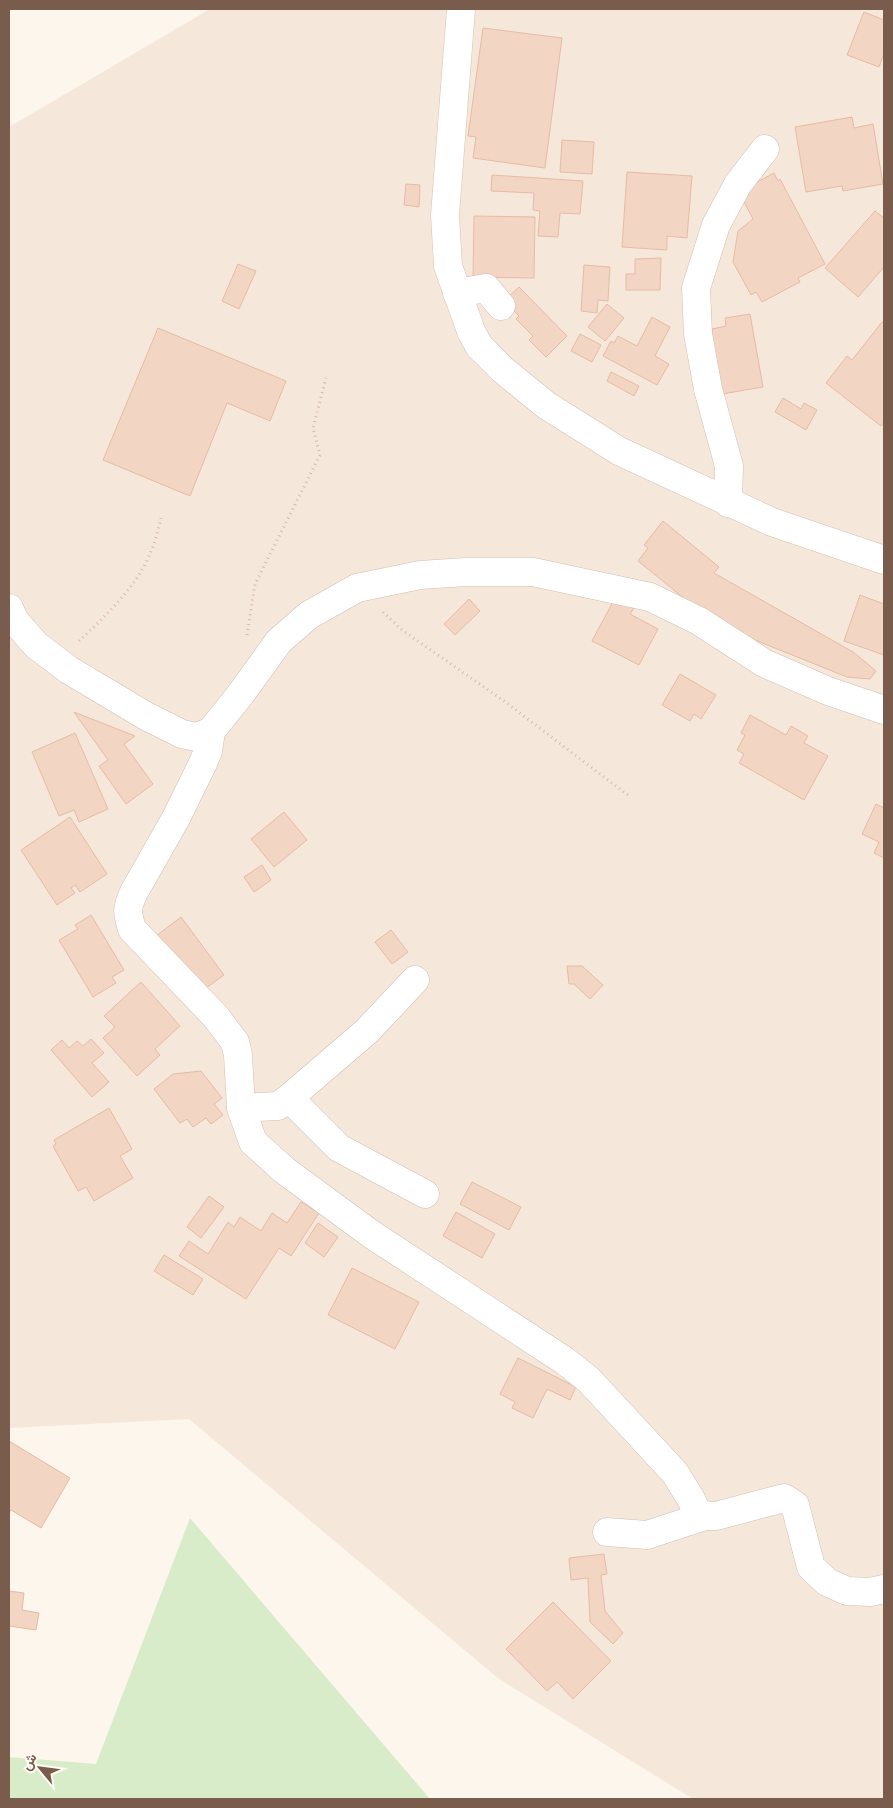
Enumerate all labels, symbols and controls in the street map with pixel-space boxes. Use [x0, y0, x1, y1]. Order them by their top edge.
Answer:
north arrow [15, 1743, 65, 1793]
text: ش [18, 1750, 41, 1773]

